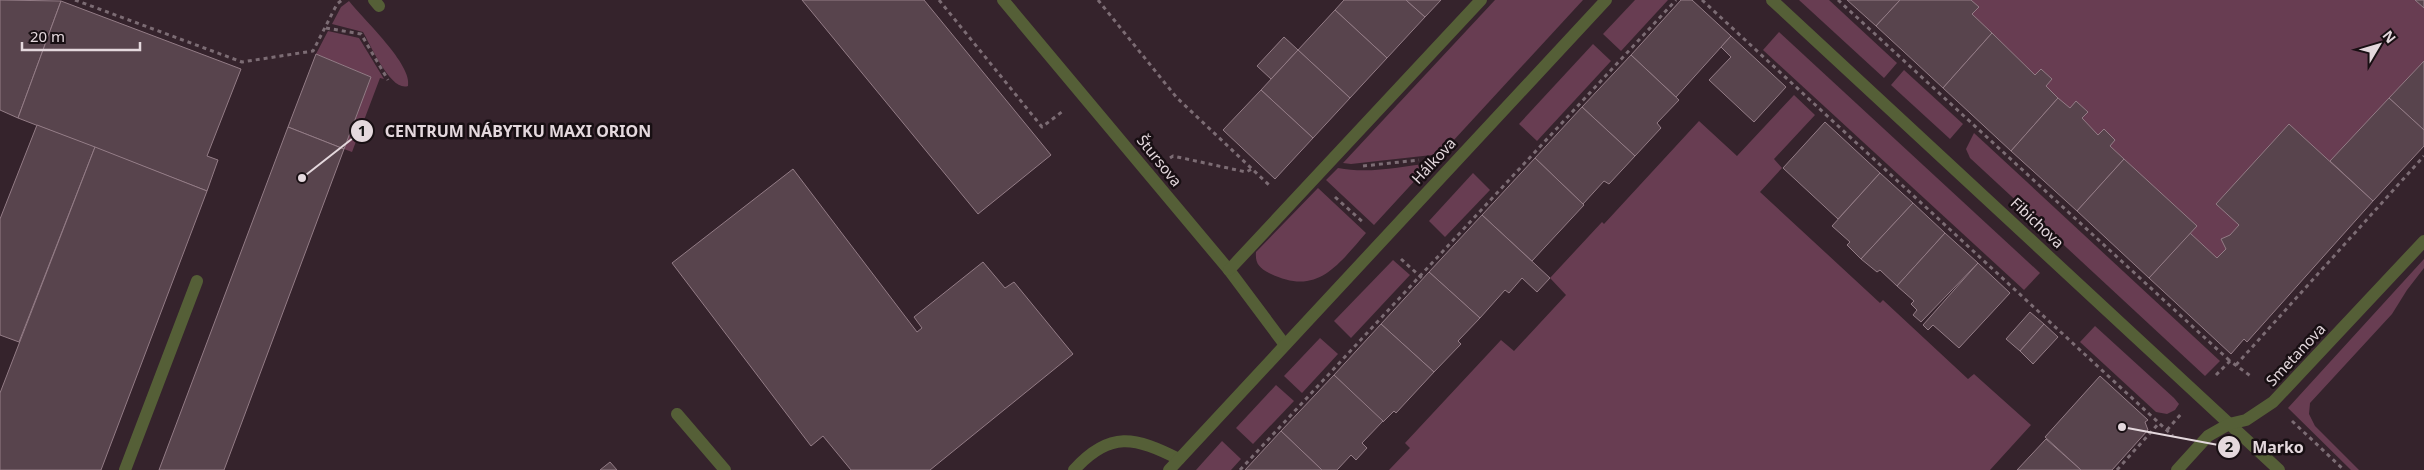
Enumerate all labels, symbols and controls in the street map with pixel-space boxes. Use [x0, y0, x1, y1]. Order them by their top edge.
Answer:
scale bar [22, 20, 140, 52]
north arrow [2354, 20, 2404, 70]
text: 20 m [30, 26, 65, 46]
text: N [2379, 26, 2401, 47]
callout: CENTRUM NÁBYTKU MAXI ORION [350, 116, 661, 147]
text: 1 [358, 120, 366, 140]
text: CENTRUM NÁBYTKU MAXI ORION [385, 120, 651, 142]
street label: Štursova [1133, 130, 1187, 190]
street label: Hálkova [1407, 133, 1460, 188]
street label: Fibichova [2007, 192, 2069, 252]
street label: Smetanova [2261, 319, 2329, 390]
callout: Marko [2217, 431, 2313, 462]
text: 2 [2225, 436, 2234, 456]
text: Marko [2252, 436, 2304, 458]

